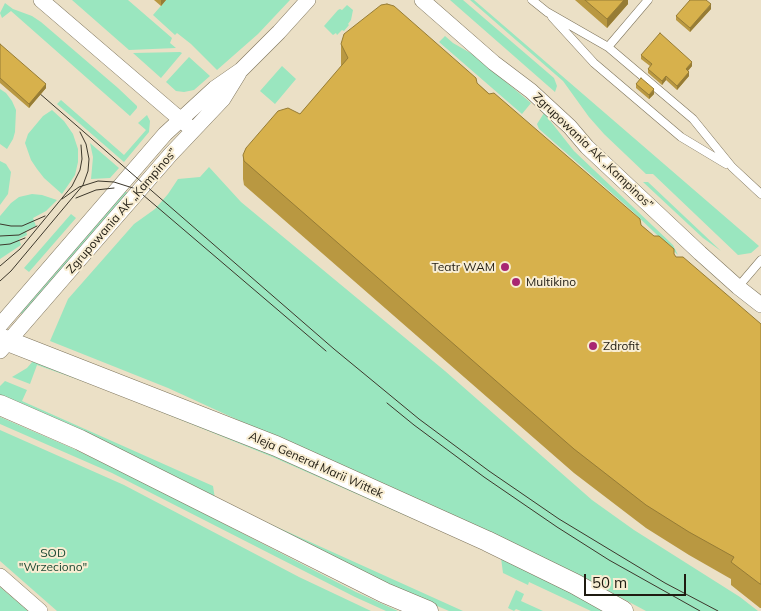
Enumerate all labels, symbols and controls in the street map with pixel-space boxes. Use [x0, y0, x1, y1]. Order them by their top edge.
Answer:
street label: Zgrupowania AK „Kampinos” [530, 90, 656, 212]
street label: Zgrupowania AK „Kampinos” [64, 145, 180, 277]
place label: Teatr WAM [431, 260, 495, 274]
marker: Teatr WAM [499, 261, 511, 273]
place label: Multikino [526, 275, 576, 289]
marker: Multikino [510, 276, 522, 288]
place label: Zdrofit [603, 339, 639, 353]
marker: Zdrofit [587, 340, 599, 352]
street label: Aleja Generał Marii Wittek [247, 429, 385, 501]
park label: SOD "Wrzeciono" [19, 546, 87, 574]
scale bar [586, 564, 688, 596]
text: 50 m [592, 573, 627, 592]

